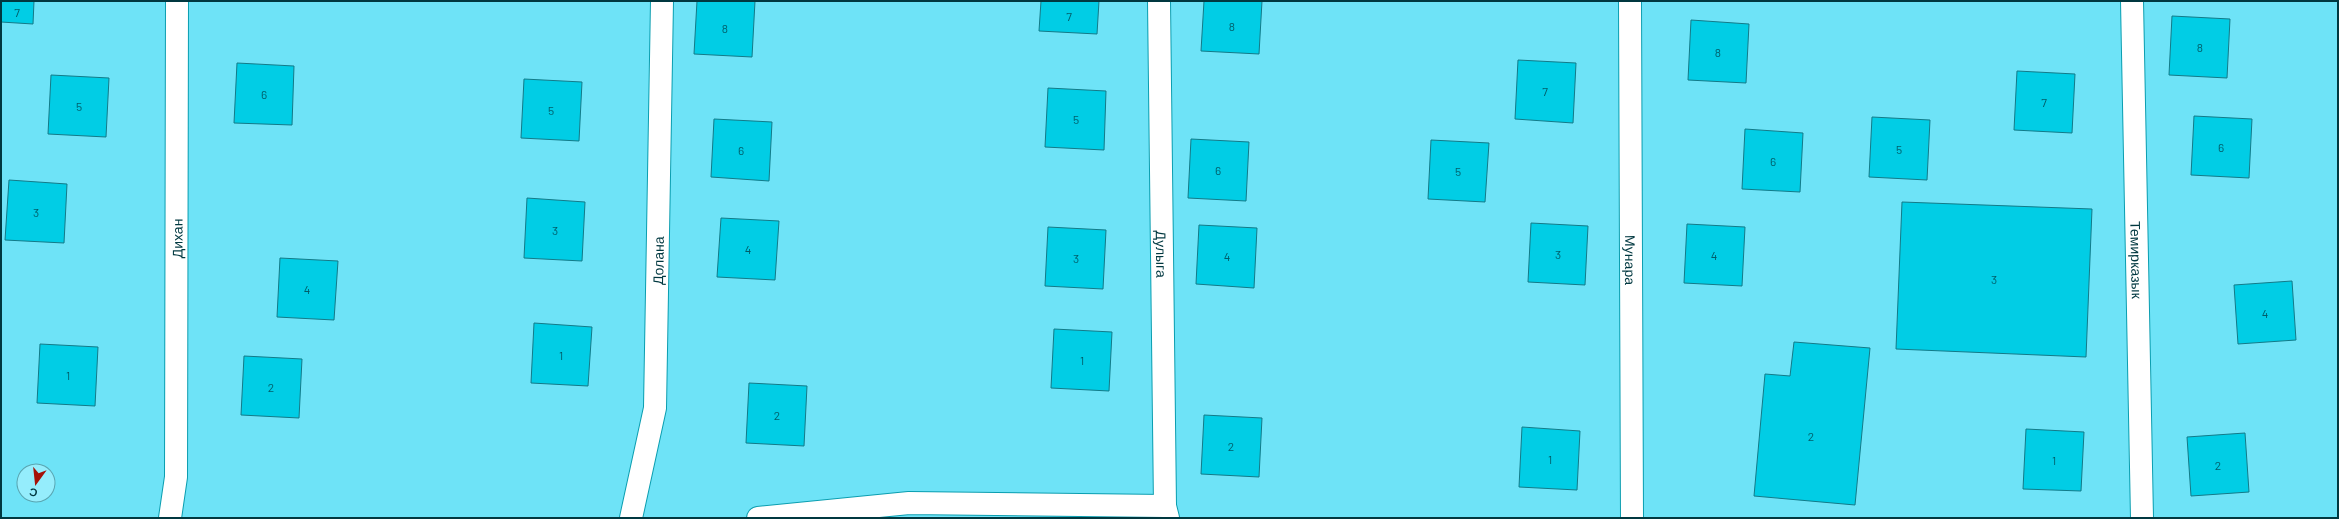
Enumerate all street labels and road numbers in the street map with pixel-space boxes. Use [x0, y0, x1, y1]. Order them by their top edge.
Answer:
street label: Дихан [168, 219, 185, 258]
street label: Темирказык [2128, 221, 2146, 300]
street label: Дулыга [1153, 230, 1171, 278]
street label: Мунара [1622, 235, 1640, 285]
street label: Долана [649, 236, 666, 285]

